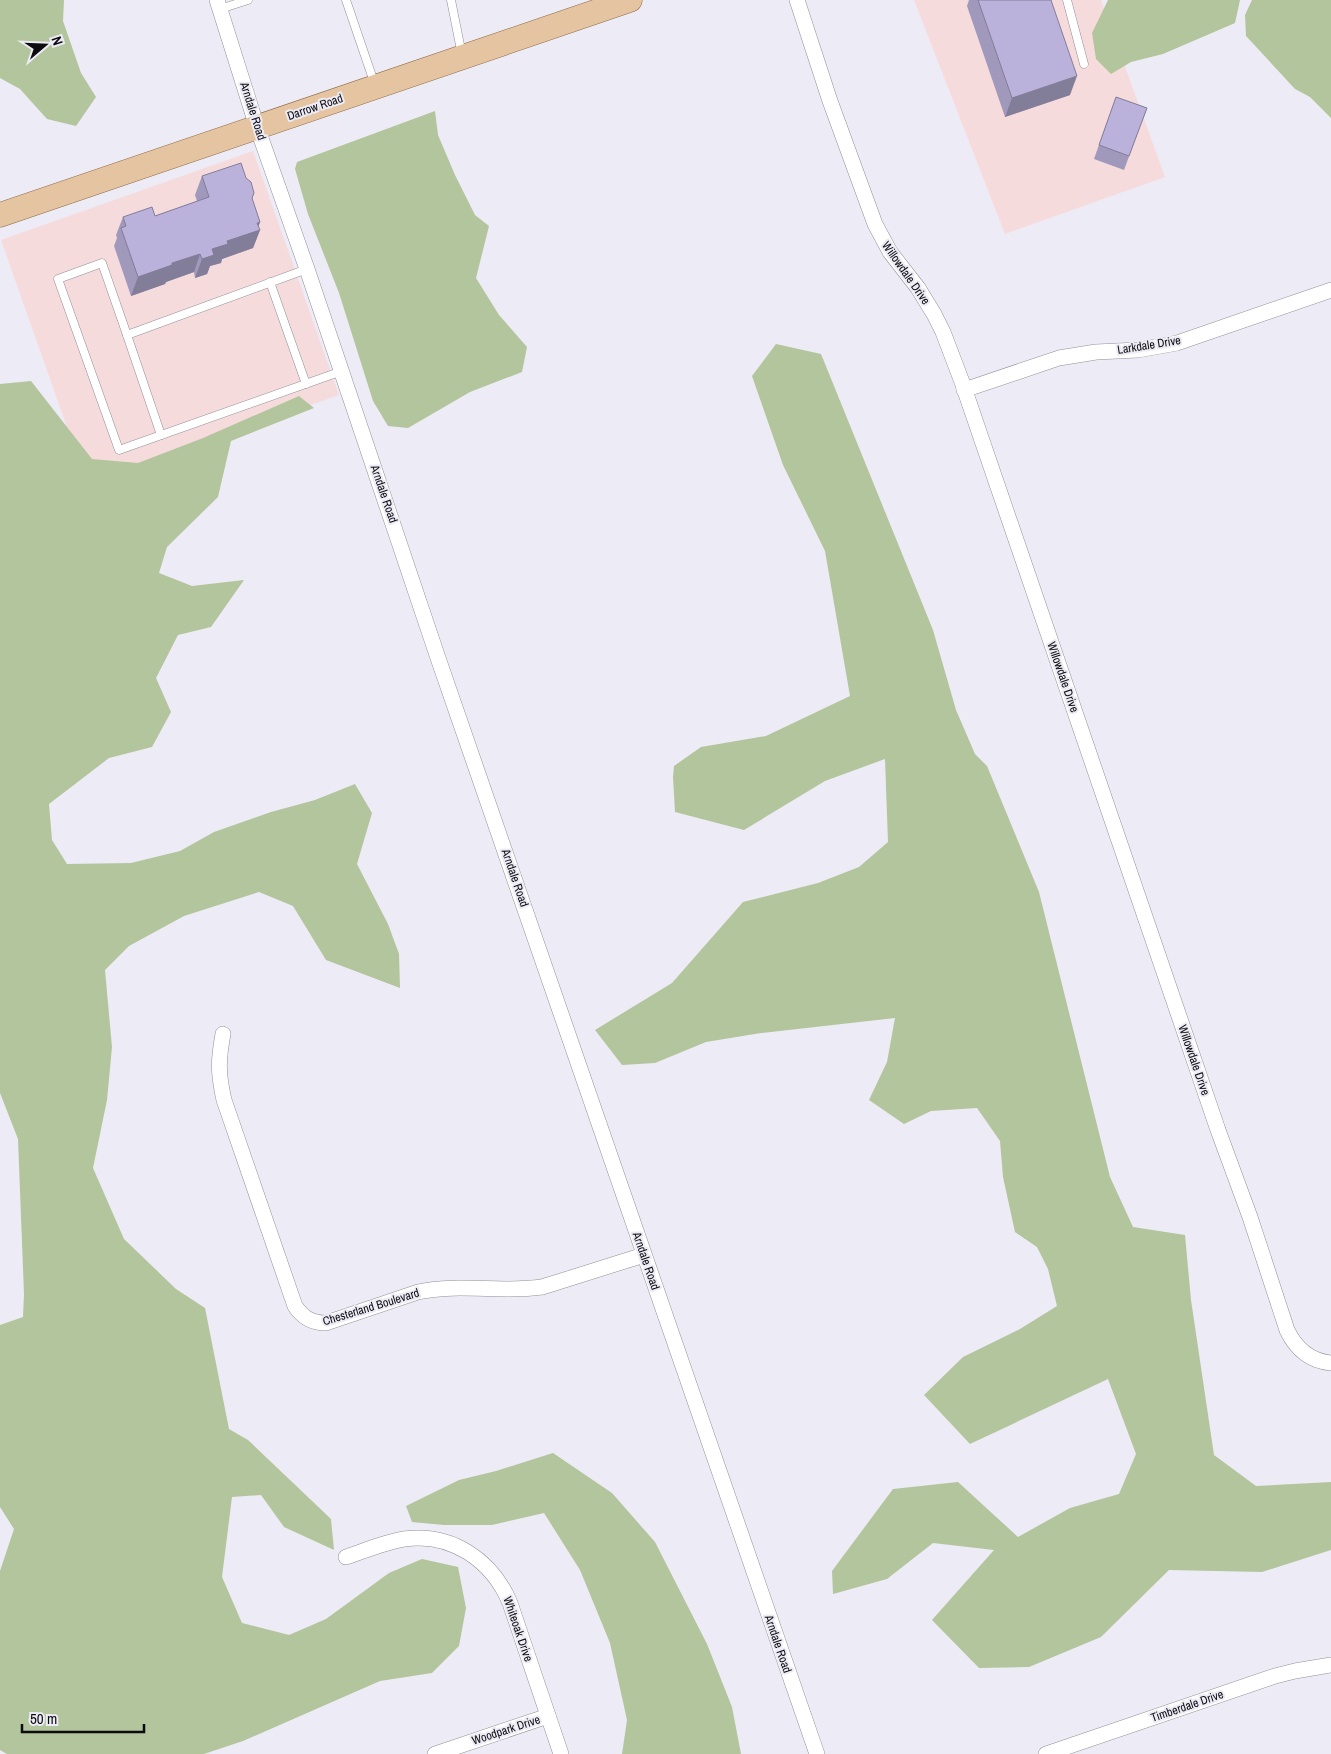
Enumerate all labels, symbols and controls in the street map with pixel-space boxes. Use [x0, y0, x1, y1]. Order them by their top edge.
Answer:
north arrow [20, 20, 70, 70]
text: N [47, 34, 67, 48]
street label: Arndale Road [236, 79, 270, 142]
street label: Darrow Road [285, 90, 345, 124]
street label: Willowdale Drive [878, 238, 934, 308]
street label: Larkdale Drive [1116, 332, 1182, 358]
street label: Arndale Road [366, 462, 401, 525]
street label: Willowdale Drive [1043, 639, 1083, 715]
street label: Arndale Road [497, 846, 532, 909]
street label: Willowdale Drive [1174, 1022, 1214, 1098]
street label: Arndale Road [628, 1229, 663, 1292]
street label: Chesterland Boulevard [321, 1285, 421, 1329]
street label: Whiteoak Drive [499, 1594, 537, 1664]
street label: Arndale Road [760, 1612, 795, 1675]
street label: Timberdale Drive [1149, 1686, 1225, 1726]
scale bar [22, 1702, 145, 1734]
text: 50 m [30, 1708, 57, 1729]
street label: Woodpark Drive [470, 1711, 542, 1749]

